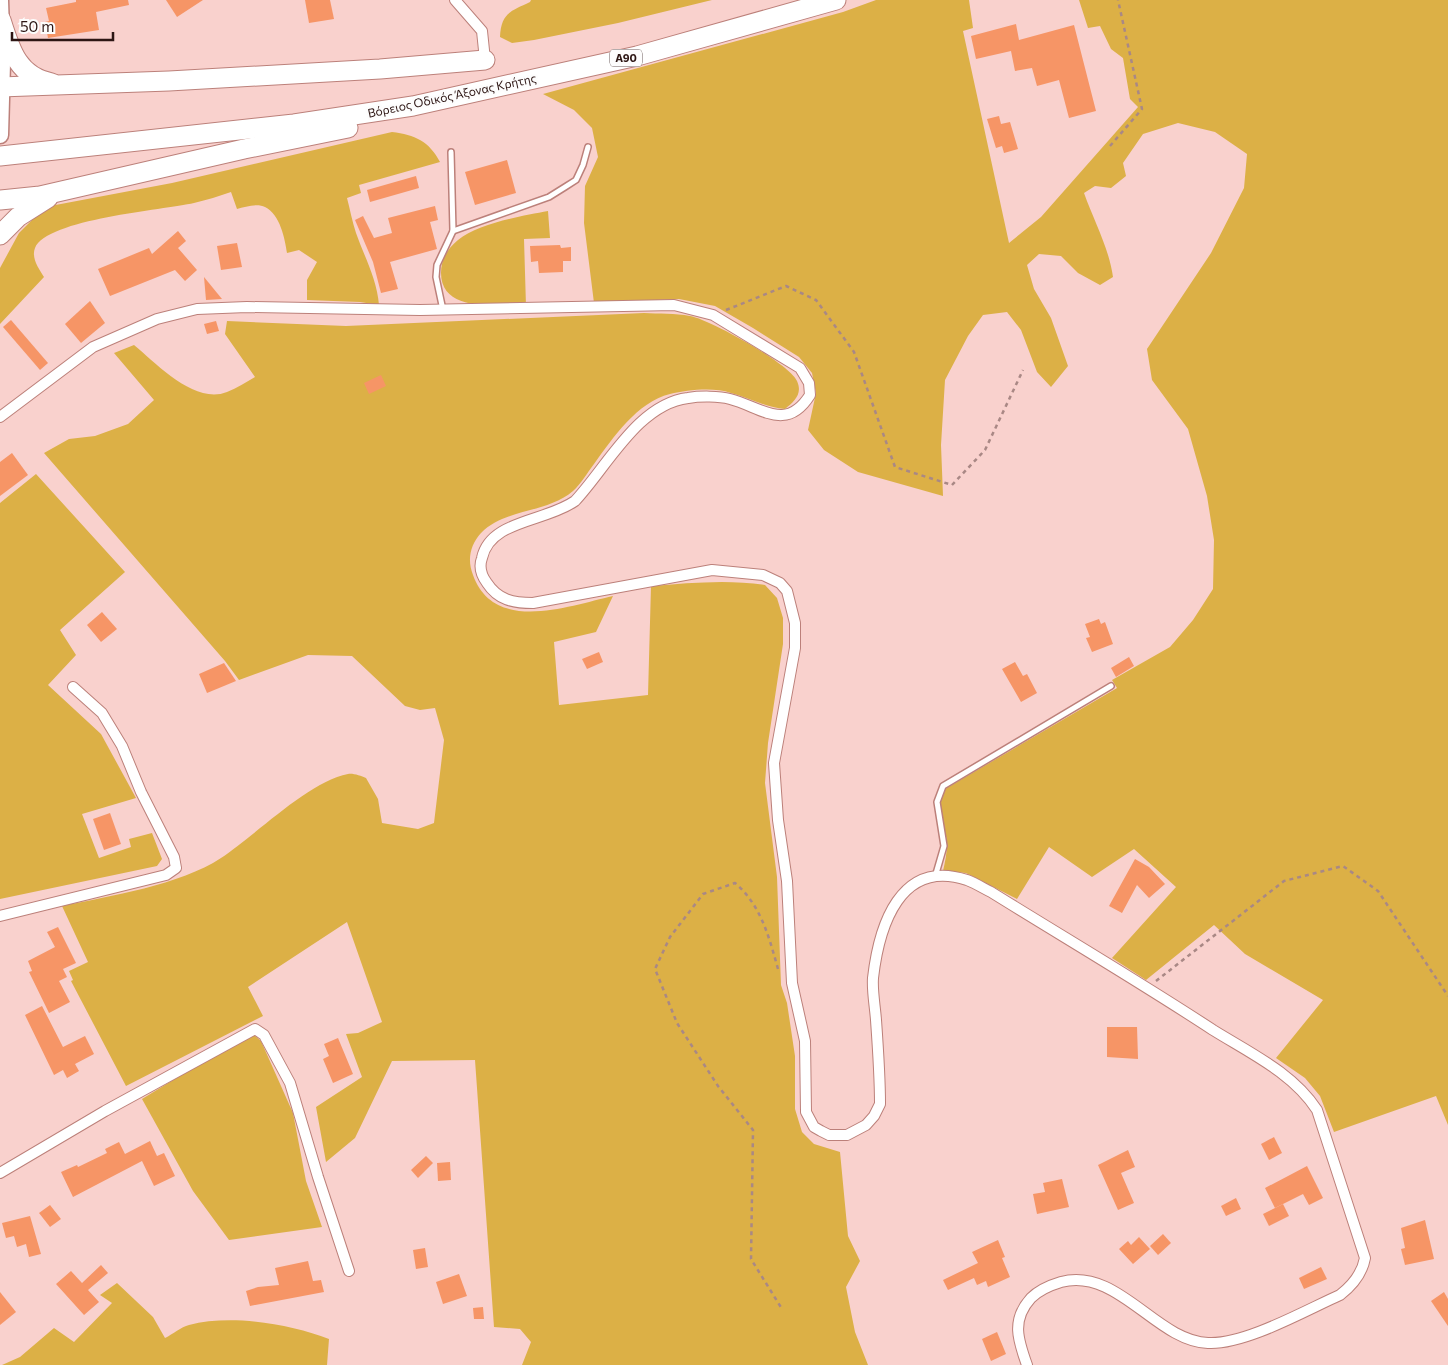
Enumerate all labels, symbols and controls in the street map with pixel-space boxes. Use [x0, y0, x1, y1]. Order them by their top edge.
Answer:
scale bar [12, 10, 114, 42]
text: 50 m [20, 17, 54, 35]
road number: Α90 [610, 49, 642, 66]
street label: Βόρειος Οδικός Άξονας Κρήτης [366, 70, 537, 120]

